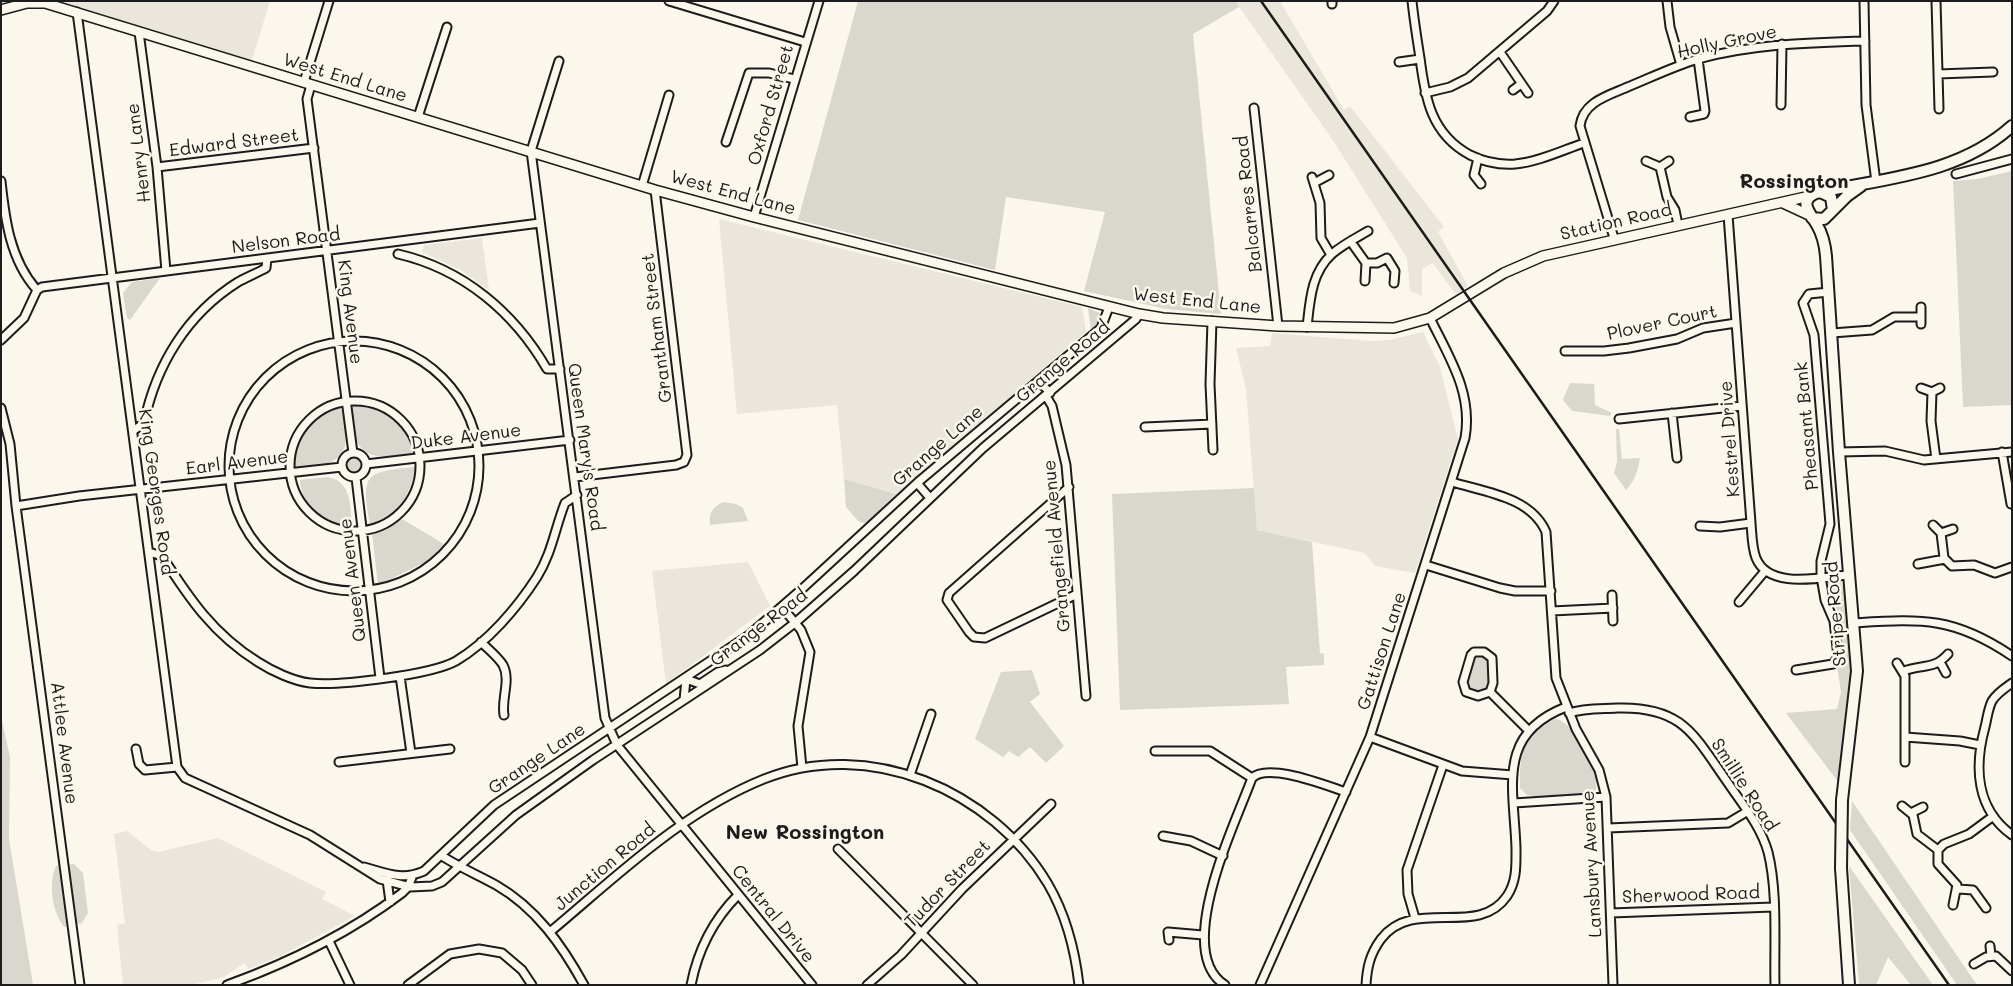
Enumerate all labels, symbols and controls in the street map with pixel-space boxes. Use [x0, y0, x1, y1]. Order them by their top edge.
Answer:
street label: Holly Grove [1675, 21, 1779, 63]
street label: Oxford Street [743, 42, 799, 168]
street label: West End Lane [280, 49, 410, 107]
street label: Henry Lane [122, 102, 156, 204]
street label: Edward Street [168, 124, 300, 162]
street label: Balcarres Road [1231, 135, 1267, 273]
street label: West End Lane [668, 166, 798, 220]
district label: Rossington [1740, 170, 1848, 194]
street label: Station Road [1558, 199, 1674, 245]
street label: Nelson Road [231, 224, 341, 258]
street label: Grantham Street [637, 252, 677, 404]
street label: King Avenue [333, 259, 367, 365]
street label: West End Lane [1132, 284, 1262, 318]
street label: Plover Court [1605, 301, 1719, 345]
street label: Grange Road [1012, 317, 1114, 407]
street label: Pheasant Bank [1791, 361, 1823, 491]
street label: Queen Mary's Road [563, 362, 607, 532]
street label: Kestrel Drive [1715, 380, 1745, 498]
street label: Grange Lane [888, 401, 988, 491]
street label: King Georges Road [134, 407, 178, 577]
street label: Duke Avenue [410, 420, 522, 454]
street label: Earl Avenue [185, 446, 289, 480]
street label: Grangefield Avenue [1039, 459, 1075, 633]
street label: Queen Avenue [335, 517, 371, 643]
street label: Stripe Road [1821, 561, 1851, 667]
street label: Grange Road [706, 585, 812, 671]
street label: Gattison Lane [1353, 589, 1411, 713]
street label: Attlee Avenue [46, 681, 82, 805]
street label: Grange Lane [484, 719, 590, 799]
street label: Smillie Road [1706, 735, 1782, 835]
street label: Lansbury Avenue [1577, 790, 1607, 938]
street label: Junction Road [550, 819, 660, 915]
district label: New Rossington [726, 821, 884, 845]
street label: Tudor Street [901, 835, 995, 933]
street label: Central Drive [727, 861, 819, 967]
street label: Sherwood Road [1622, 882, 1760, 908]

